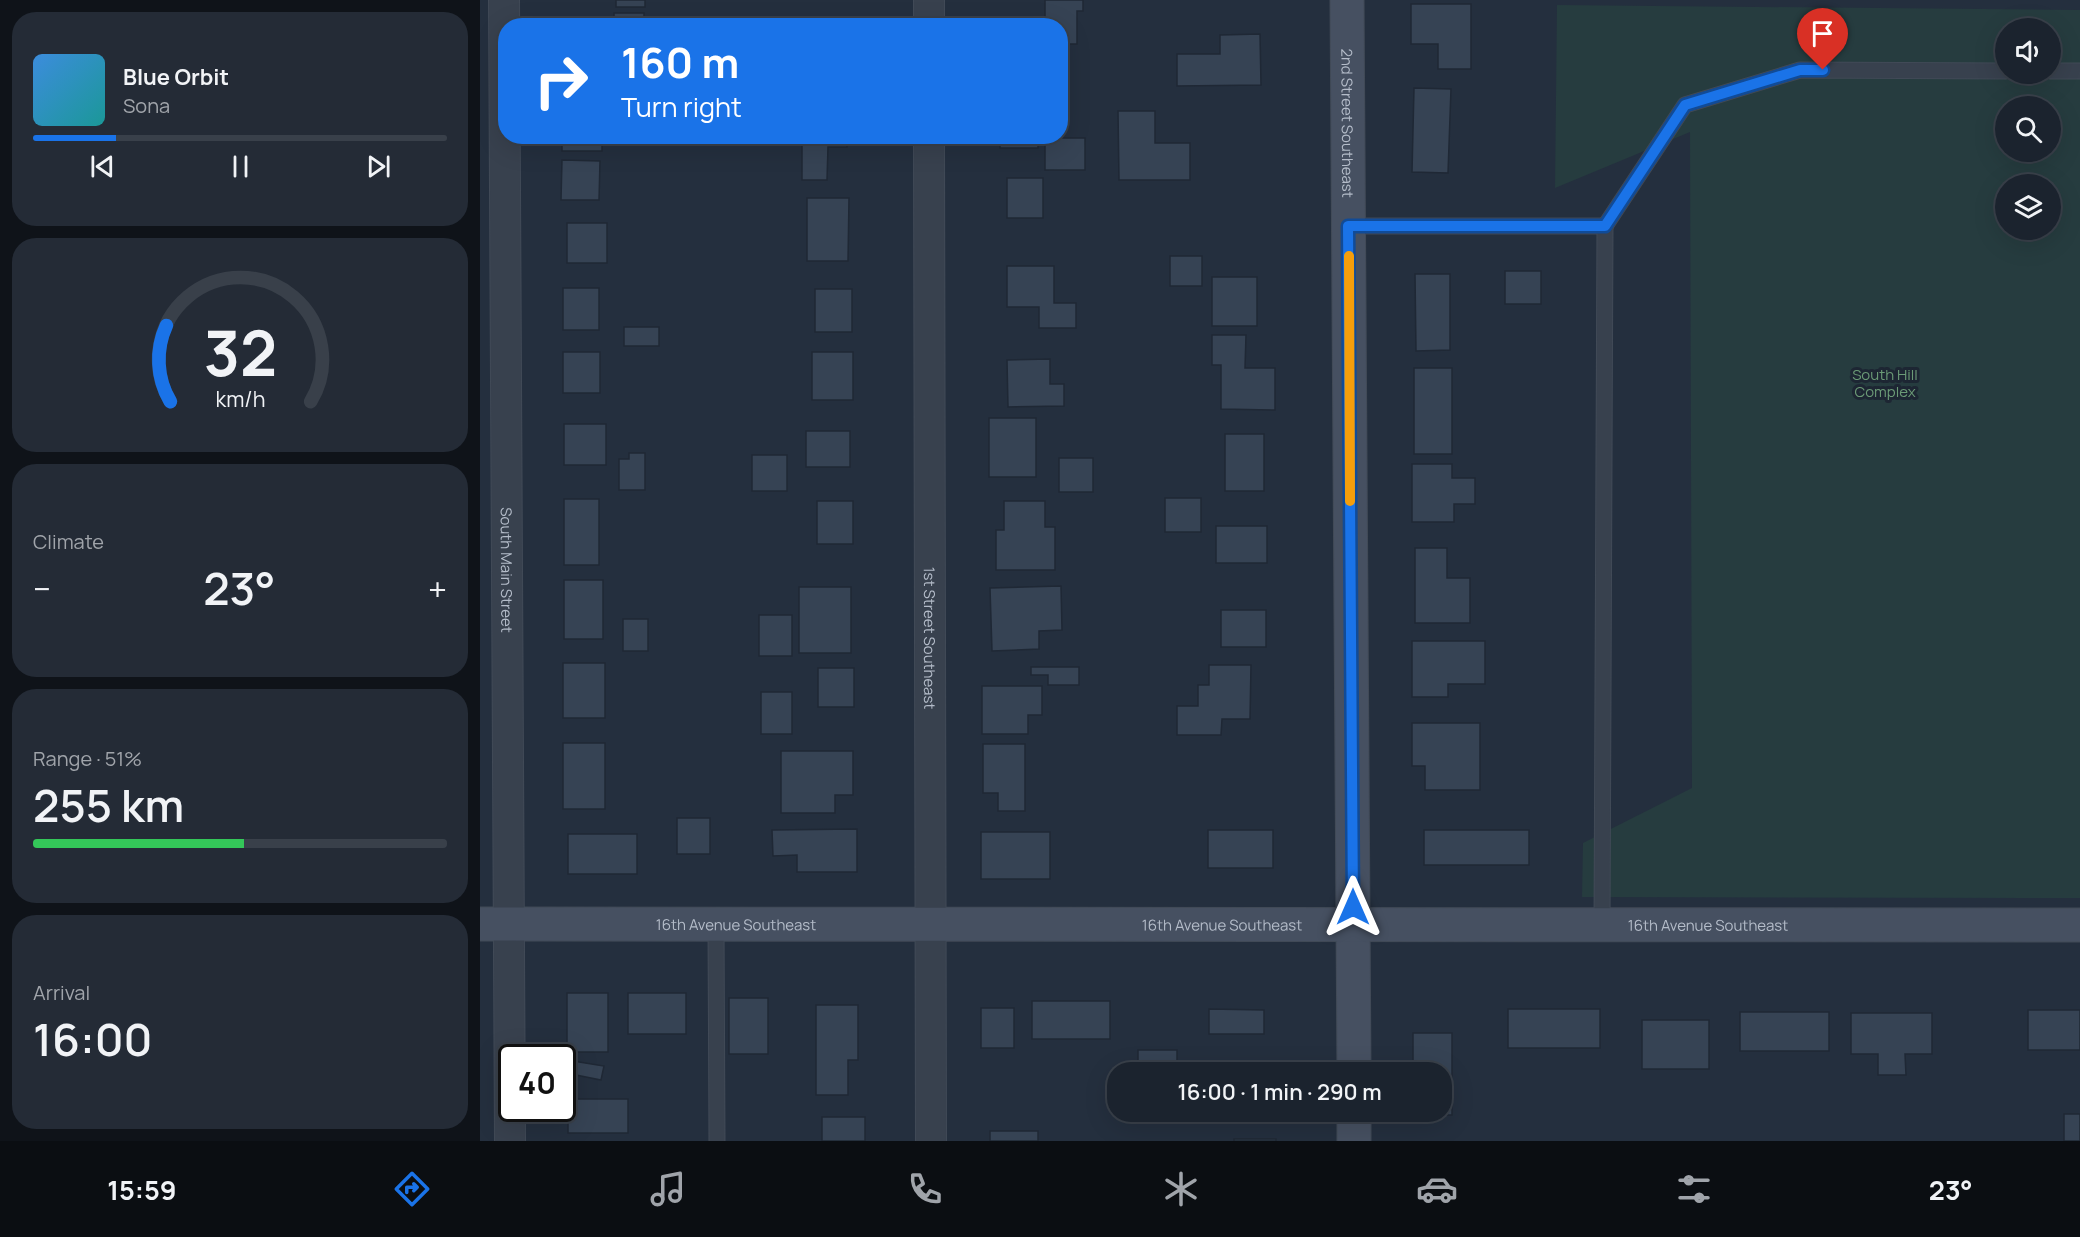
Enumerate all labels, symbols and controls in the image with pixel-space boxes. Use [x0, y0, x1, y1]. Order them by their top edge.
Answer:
pin [1797, 8, 1848, 70]
icon: arrive [1806, 17, 1839, 50]
map controls [1995, 18, 2061, 240]
button: sound [1995, 18, 2061, 84]
text: 160 m [621, 33, 739, 91]
icon: right [522, 42, 600, 120]
street label: 2nd Street Southeast [1337, 48, 1359, 198]
text: Blue Orbit [123, 62, 229, 92]
text: Turn right [621, 88, 742, 125]
text: Sona [123, 92, 170, 119]
button: search [1995, 96, 2061, 162]
icon: previous [86, 150, 119, 183]
icon: pause [224, 150, 257, 183]
icon: next [362, 150, 395, 183]
button: layers [1995, 174, 2061, 240]
text: 32 [203, 309, 277, 395]
park label: South Hill Complex [1852, 364, 1918, 402]
text: km/h [215, 384, 265, 413]
street label: South Main Street [496, 507, 518, 633]
text: Climate [33, 528, 104, 555]
text: 23° [203, 557, 276, 619]
text: − [33, 566, 51, 611]
text: + [428, 566, 447, 611]
street label: 1st Street Southeast [919, 567, 941, 709]
text: Range · 51% [33, 745, 142, 772]
text: 255 km [33, 774, 184, 836]
position arrow [1321, 875, 1385, 939]
street label: 16th Avenue Southeast [656, 914, 816, 935]
street label: 16th Avenue Southeast [1142, 914, 1302, 935]
street label: 16th Avenue Southeast [1628, 914, 1788, 935]
text: Arrival [33, 979, 90, 1006]
text: 16:00 [33, 1008, 153, 1070]
speed limit sign: 40 [498, 1044, 576, 1122]
text: 16:00 · 1 min · 290 m [1177, 1077, 1382, 1107]
icon: directions [391, 1168, 433, 1210]
icon: music [647, 1168, 689, 1210]
icon: phone [904, 1168, 946, 1210]
icon: climate [1160, 1168, 1202, 1210]
icon: car [1416, 1168, 1458, 1210]
icon: filters [1673, 1168, 1715, 1210]
text: 15:59 [107, 1171, 177, 1208]
text: 23° [1929, 1171, 1973, 1208]

